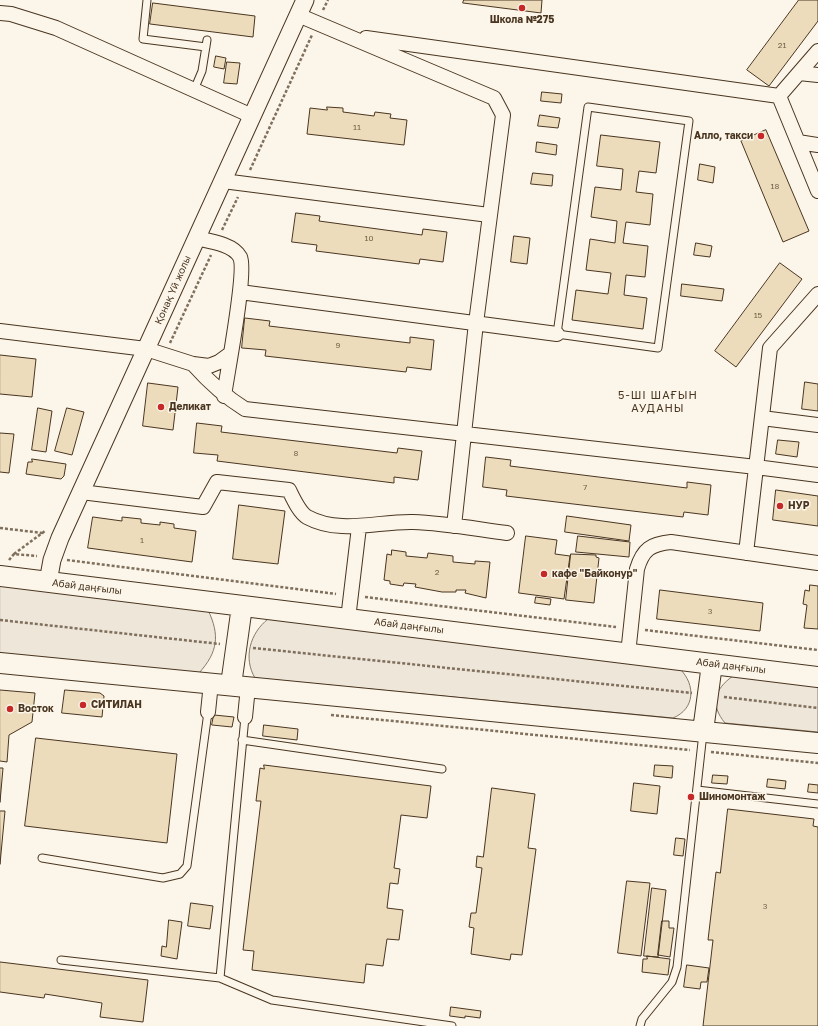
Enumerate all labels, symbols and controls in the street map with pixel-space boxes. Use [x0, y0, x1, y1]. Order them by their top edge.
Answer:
marker: Школа №275 [517, 3, 527, 13]
place label: Школа №275 [490, 14, 554, 26]
house number: 21 [778, 40, 786, 50]
house number: 11 [353, 122, 361, 132]
place label: Алло, такси [694, 130, 753, 142]
marker: Алло, такси [756, 131, 766, 141]
house number: 18 [771, 181, 779, 191]
house number: 10 [365, 233, 373, 243]
street label: Қонақ Үй жолы [152, 254, 194, 326]
house number: 15 [754, 310, 762, 320]
house number: 9 [336, 340, 340, 350]
district label: 5-ШІ ШАҒЫН АУДАНЫ [618, 389, 698, 415]
place label: Деликат [169, 401, 211, 413]
marker: Деликат [156, 402, 166, 412]
house number: 8 [294, 448, 298, 458]
house number: 7 [583, 482, 587, 492]
place label: НУР [788, 500, 809, 512]
marker: НУР [775, 501, 785, 511]
house number: 1 [140, 535, 144, 545]
house number: 2 [435, 567, 439, 577]
place label: кафе "Байконур" [552, 568, 637, 580]
marker: кафе "Байконур" [539, 569, 549, 579]
street label: Абай даңғылы [51, 577, 123, 597]
house number: 3 [708, 606, 712, 616]
street label: Абай даңғылы [373, 616, 445, 636]
street label: Абай даңғылы [695, 656, 767, 676]
place label: СИТИЛАН [91, 699, 142, 711]
marker: СИТИЛАН [78, 700, 88, 710]
place label: Восток [18, 703, 54, 715]
marker: Восток [5, 704, 15, 714]
place label: Шиномонтаж [699, 791, 765, 803]
marker: Шиномонтаж [686, 792, 696, 802]
house number: 3 [763, 901, 767, 911]

